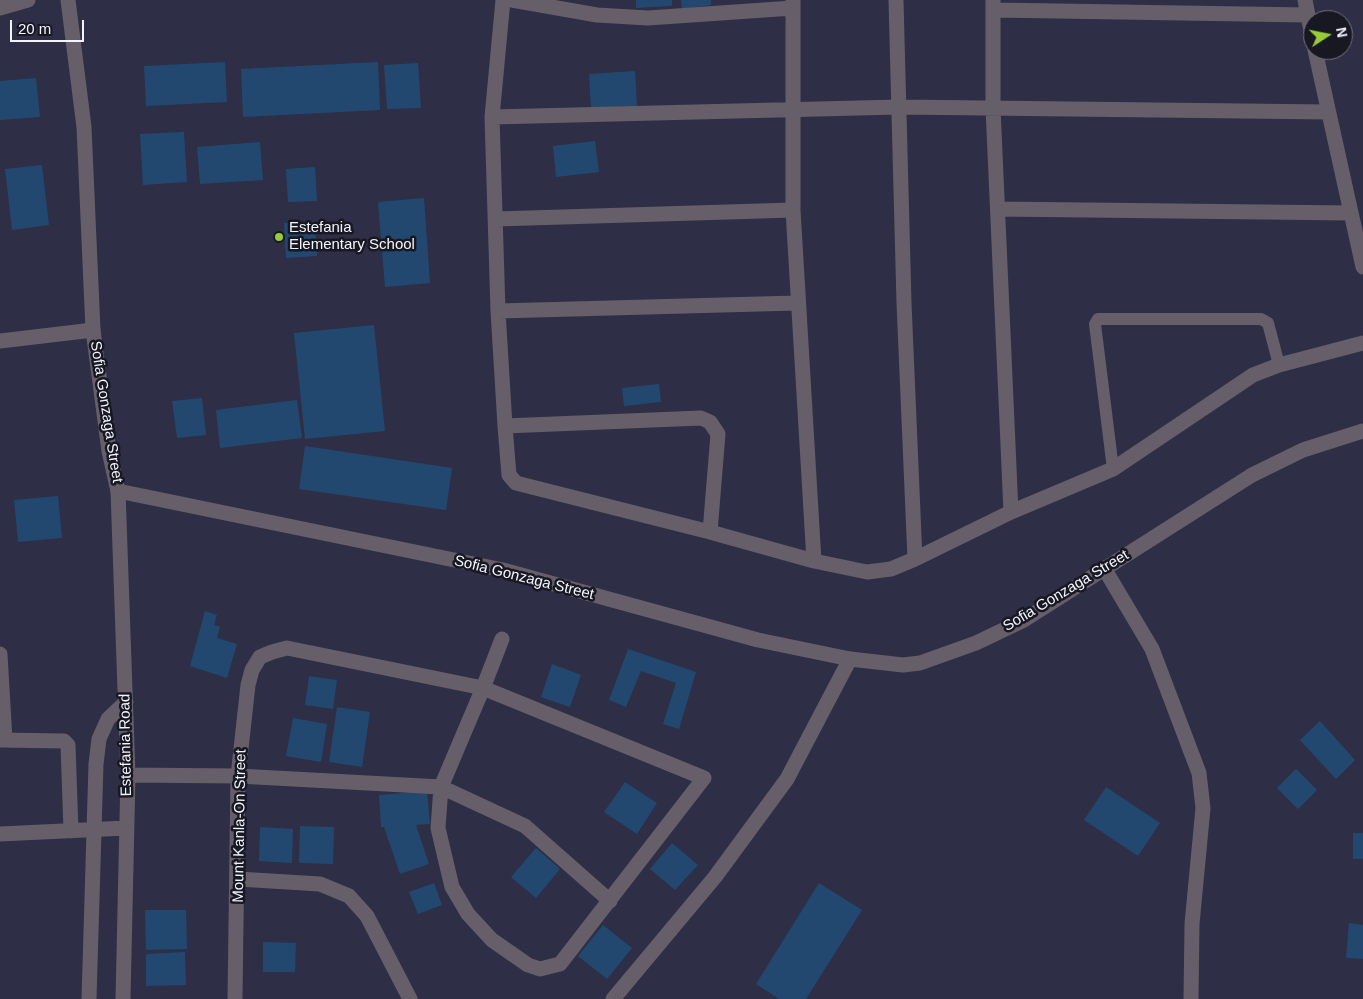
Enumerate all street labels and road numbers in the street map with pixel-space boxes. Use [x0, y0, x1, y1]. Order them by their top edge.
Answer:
street label: Sofia Gonzaga Street [86, 340, 126, 484]
street label: Sofia Gonzaga Street [1000, 546, 1132, 636]
street label: Sofia Gonzaga Street [452, 552, 596, 604]
street label: Estefania Road [116, 694, 136, 796]
street label: Mount Kanla-On Street [230, 749, 250, 903]

